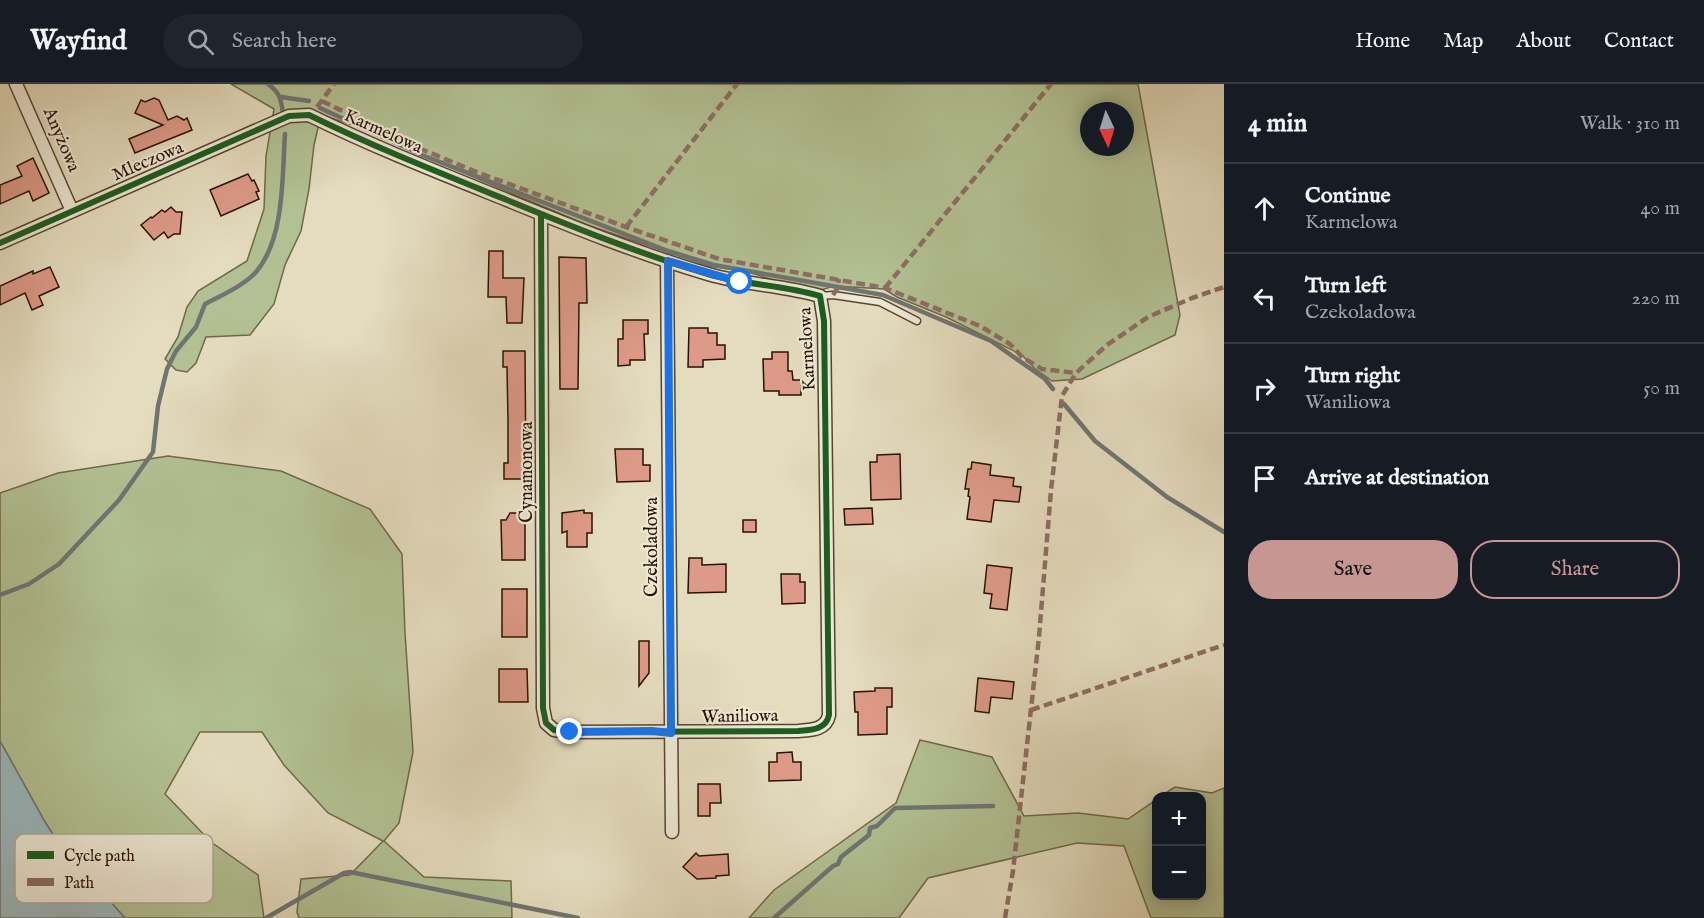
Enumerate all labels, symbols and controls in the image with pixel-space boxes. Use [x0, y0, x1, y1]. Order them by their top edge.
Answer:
search box [163, 14, 583, 68]
text: Wayfind [30, 24, 127, 59]
icon: search [184, 25, 217, 58]
text: Search here [232, 27, 337, 55]
text: Home [1355, 28, 1410, 55]
text: Map [1443, 28, 1483, 55]
text: About [1516, 28, 1571, 55]
text: Contact [1604, 28, 1674, 55]
north arrow [1080, 102, 1134, 156]
street label: Anyżowa [37, 103, 85, 176]
street label: Karmelowa [340, 105, 426, 160]
text: 4 min [1248, 107, 1307, 140]
text: Walk · 310 m [1580, 111, 1680, 136]
street label: Mleczowa [109, 137, 187, 187]
text: Continue [1305, 182, 1391, 210]
icon: ahead [1248, 192, 1281, 225]
text: 40 m [1641, 196, 1680, 221]
text: Karmelowa [1305, 210, 1398, 235]
route start [726, 268, 752, 294]
text: Turn left [1305, 272, 1387, 300]
icon: left [1248, 282, 1281, 315]
text: 220 m [1632, 286, 1680, 311]
text: Czekoladowa [1305, 300, 1416, 325]
street label: Karmelowa [794, 307, 822, 391]
text: Turn right [1305, 362, 1400, 390]
icon: right [1248, 372, 1281, 405]
text: 50 m [1643, 376, 1680, 401]
text: Waniliowa [1305, 390, 1391, 415]
street label: Cynamonowa [516, 421, 539, 523]
icon: arrive [1248, 462, 1281, 495]
text: Arrive at destination [1305, 464, 1489, 492]
street label: Czekoladowa [641, 497, 664, 597]
button: Save [1248, 540, 1458, 599]
button: Share [1470, 540, 1680, 599]
street label: Waniliowa [701, 705, 779, 729]
route end [556, 718, 582, 744]
map controls [1152, 792, 1206, 900]
button: + [1152, 792, 1206, 846]
legend [15, 834, 213, 903]
button: − [1152, 846, 1206, 900]
text: Cycle path [64, 847, 135, 867]
text: Path [64, 874, 95, 894]

